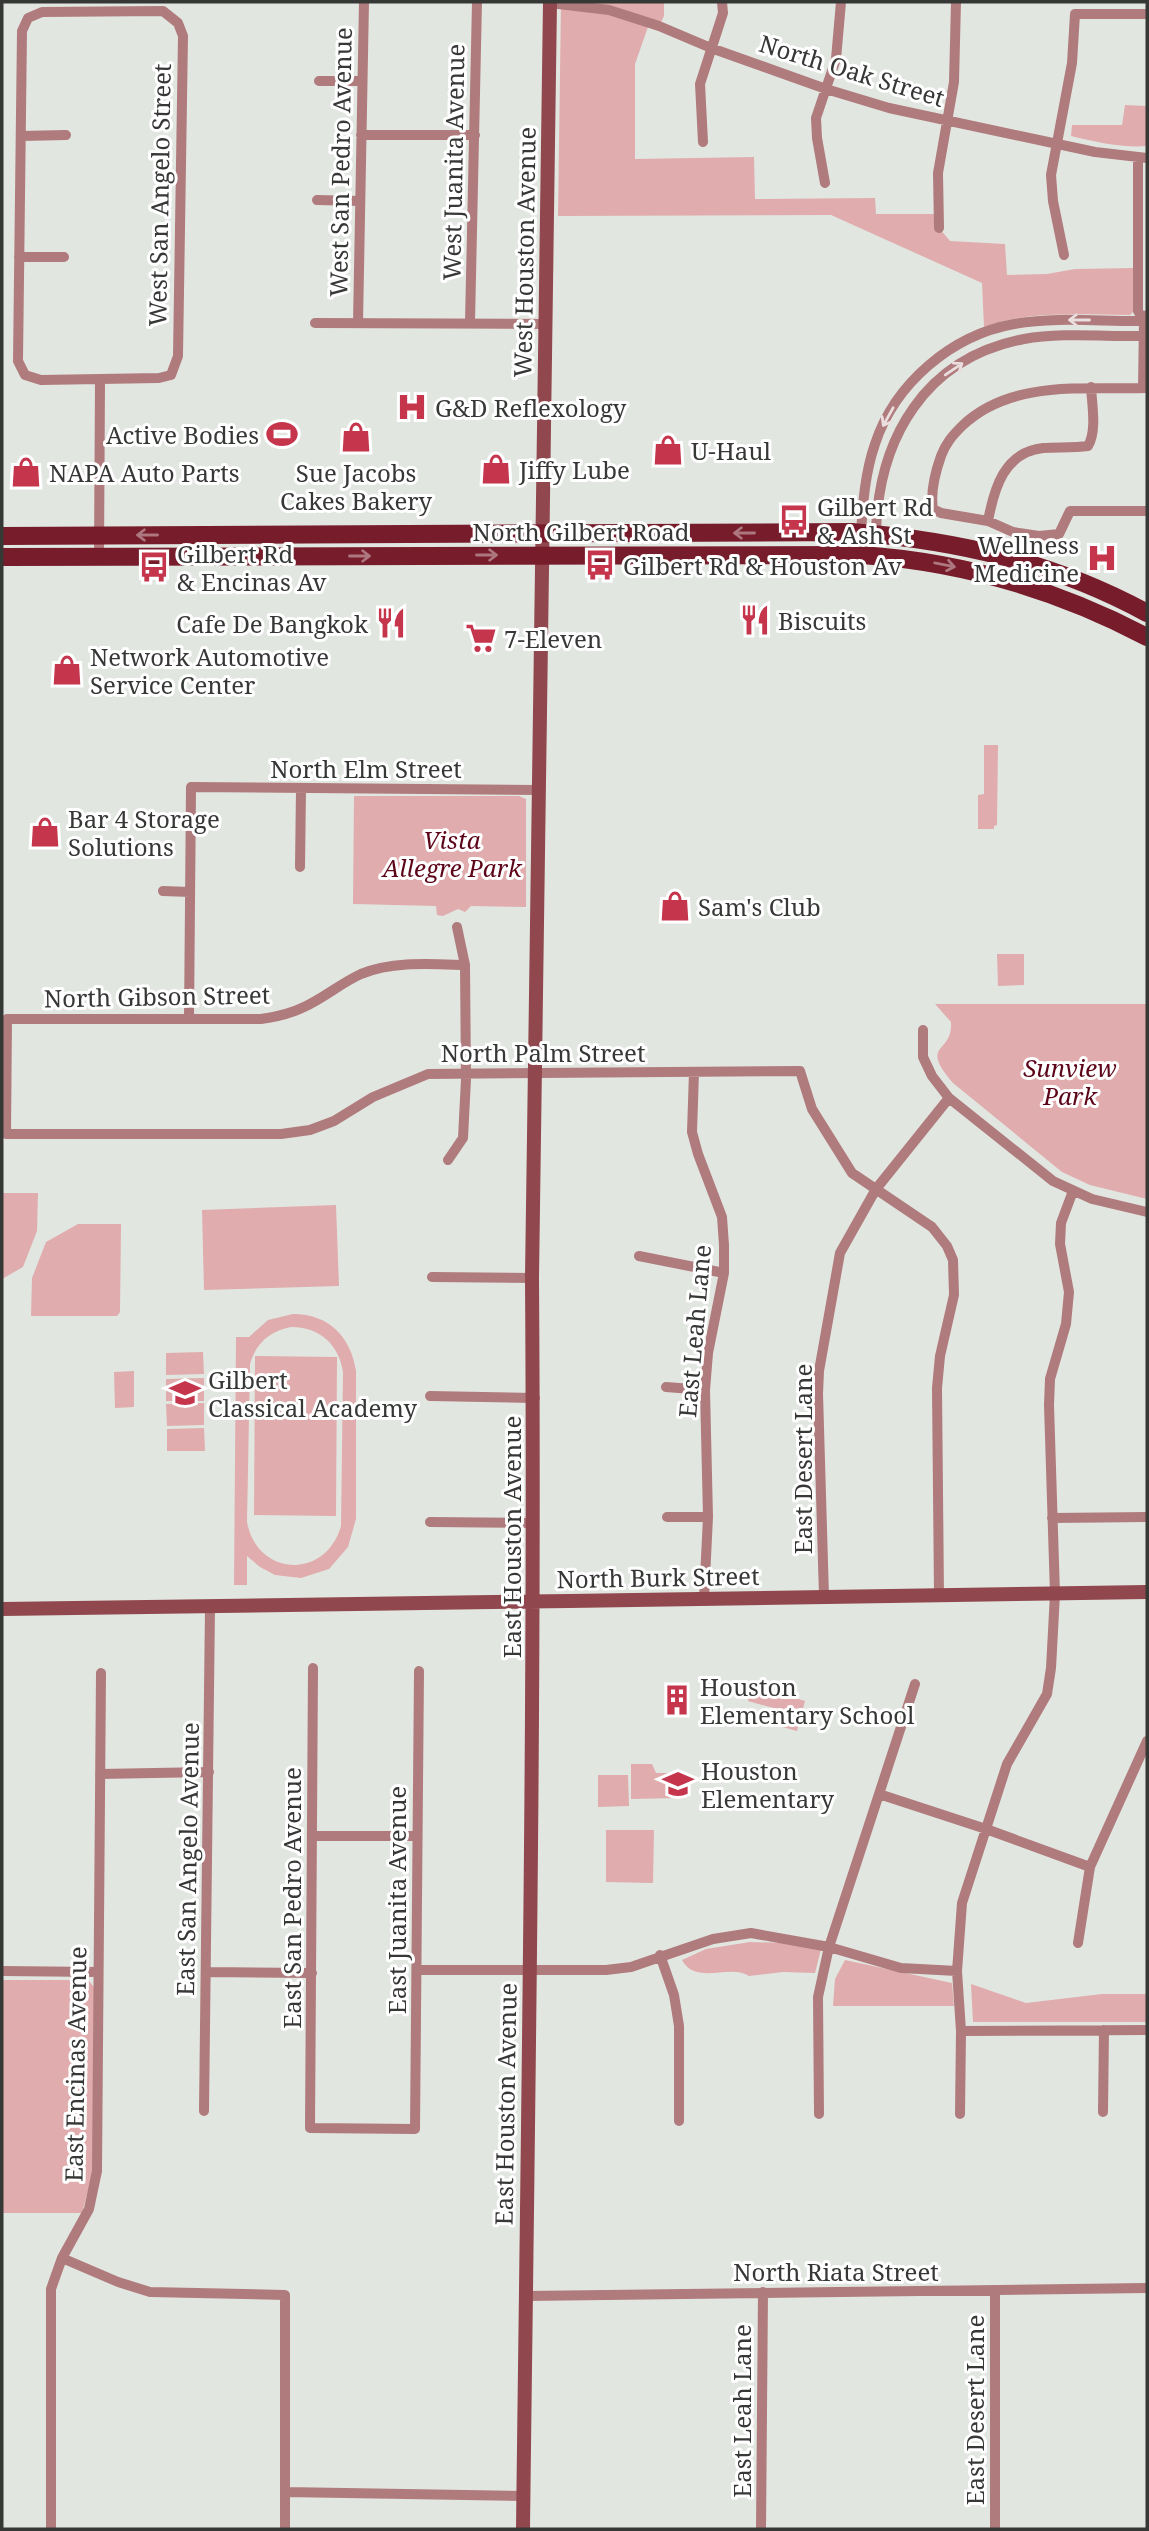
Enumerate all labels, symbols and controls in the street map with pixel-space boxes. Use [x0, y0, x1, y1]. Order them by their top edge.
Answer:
street label: North Oak Street [755, 26, 949, 114]
street label: West San Pedro Avenue [321, 27, 359, 297]
street label: West Juanita Avenue [434, 43, 472, 281]
street label: West San Angelo Street [140, 63, 178, 327]
street label: West Houston Avenue [505, 126, 543, 378]
one-way arrow [1068, 313, 1091, 327]
one-way arrow [944, 362, 963, 376]
hospital icon: G&D Reflexology [395, 390, 429, 424]
place label: G&D Reflexology [435, 391, 627, 424]
one-way arrow [881, 406, 895, 426]
sports icon: Active Bodies [265, 417, 299, 451]
place label: Active Bodies [106, 418, 259, 451]
shop icon: Sue Jacobs Cakes Bakery [339, 420, 373, 454]
shop icon: U-Haul [651, 433, 685, 467]
place label: U-Haul [691, 434, 771, 467]
shop icon: Jiffy Lube [479, 452, 513, 486]
place label: Jiffy Lube [518, 453, 630, 486]
shop icon: NAPA Auto Parts [9, 455, 43, 489]
place label: NAPA Auto Parts [49, 456, 240, 489]
place label: Sue Jacobs Cakes Bakery [280, 456, 433, 517]
place label: Gilbert Rd & Ash St [817, 490, 934, 551]
bus stop icon: Gilbert Rd & Ash St [777, 503, 811, 537]
street label: North Gilbert Road [472, 515, 690, 548]
one-way arrow [733, 526, 756, 540]
place label: Wellness Medicine [973, 528, 1079, 589]
one-way arrow [136, 529, 159, 542]
place label: Gilbert Rd & Encinas Av [177, 537, 327, 598]
hospital icon: Wellness Medicine [1085, 541, 1119, 575]
one-way arrow [475, 548, 498, 562]
bus stop icon: Gilbert Rd & Houston Av [583, 548, 617, 582]
one-way arrow [348, 549, 371, 563]
place label: Gilbert Rd & Houston Av [623, 549, 902, 582]
bus stop icon: Gilbert Rd & Encinas Av [137, 550, 171, 584]
one-way arrow [933, 558, 956, 572]
restaurant icon: Biscuits [738, 603, 772, 637]
place label: Biscuits [778, 604, 866, 637]
restaurant icon: Cafe De Bangkok [374, 606, 408, 640]
place label: Cafe De Bangkok [176, 607, 369, 640]
supermarket icon: 7-Eleven [464, 621, 498, 655]
place label: 7-Eleven [504, 622, 602, 655]
place label: Network Automotive Service Center [90, 640, 329, 701]
shop icon: Network Automotive Service Center [50, 653, 84, 687]
street label: North Elm Street [270, 752, 462, 785]
place label: Bar 4 Storage Solutions [68, 802, 220, 863]
shop icon: Bar 4 Storage Solutions [28, 815, 62, 849]
park label: Vista Allegre Park [380, 823, 523, 884]
shop icon: Sam's Club [658, 889, 692, 923]
place label: Sam's Club [698, 890, 821, 923]
street label: North Gibson Street [44, 978, 270, 1014]
street label: North Palm Street [441, 1036, 645, 1069]
park label: Sunview Park [1023, 1051, 1117, 1112]
street label: East Leah Lane [670, 1243, 718, 1419]
place label: Gilbert Classical Academy [208, 1363, 418, 1424]
street label: East Desert Lane [786, 1364, 819, 1554]
school or university icon: Gilbert Classical Academy [168, 1376, 202, 1410]
street label: East Houston Avenue [495, 1416, 528, 1658]
street label: North Burk Street [556, 1559, 760, 1595]
place label: Houston Elementary School [700, 1670, 915, 1731]
building icon: Houston Elementary School [660, 1683, 694, 1717]
street label: East San Angelo Avenue [168, 1722, 206, 1996]
place label: Houston Elementary [701, 1754, 834, 1815]
street label: East San Pedro Avenue [275, 1767, 308, 2029]
school or university icon: Houston Elementary [661, 1767, 695, 1801]
street label: East Juanita Avenue [380, 1786, 413, 2014]
street label: East Encinas Avenue [56, 1946, 94, 2182]
street label: East Houston Avenue [486, 1982, 524, 2226]
street label: North Riata Street [733, 2255, 939, 2288]
street label: East Desert Lane [958, 2315, 991, 2505]
street label: East Leah Lane [725, 2324, 758, 2498]

